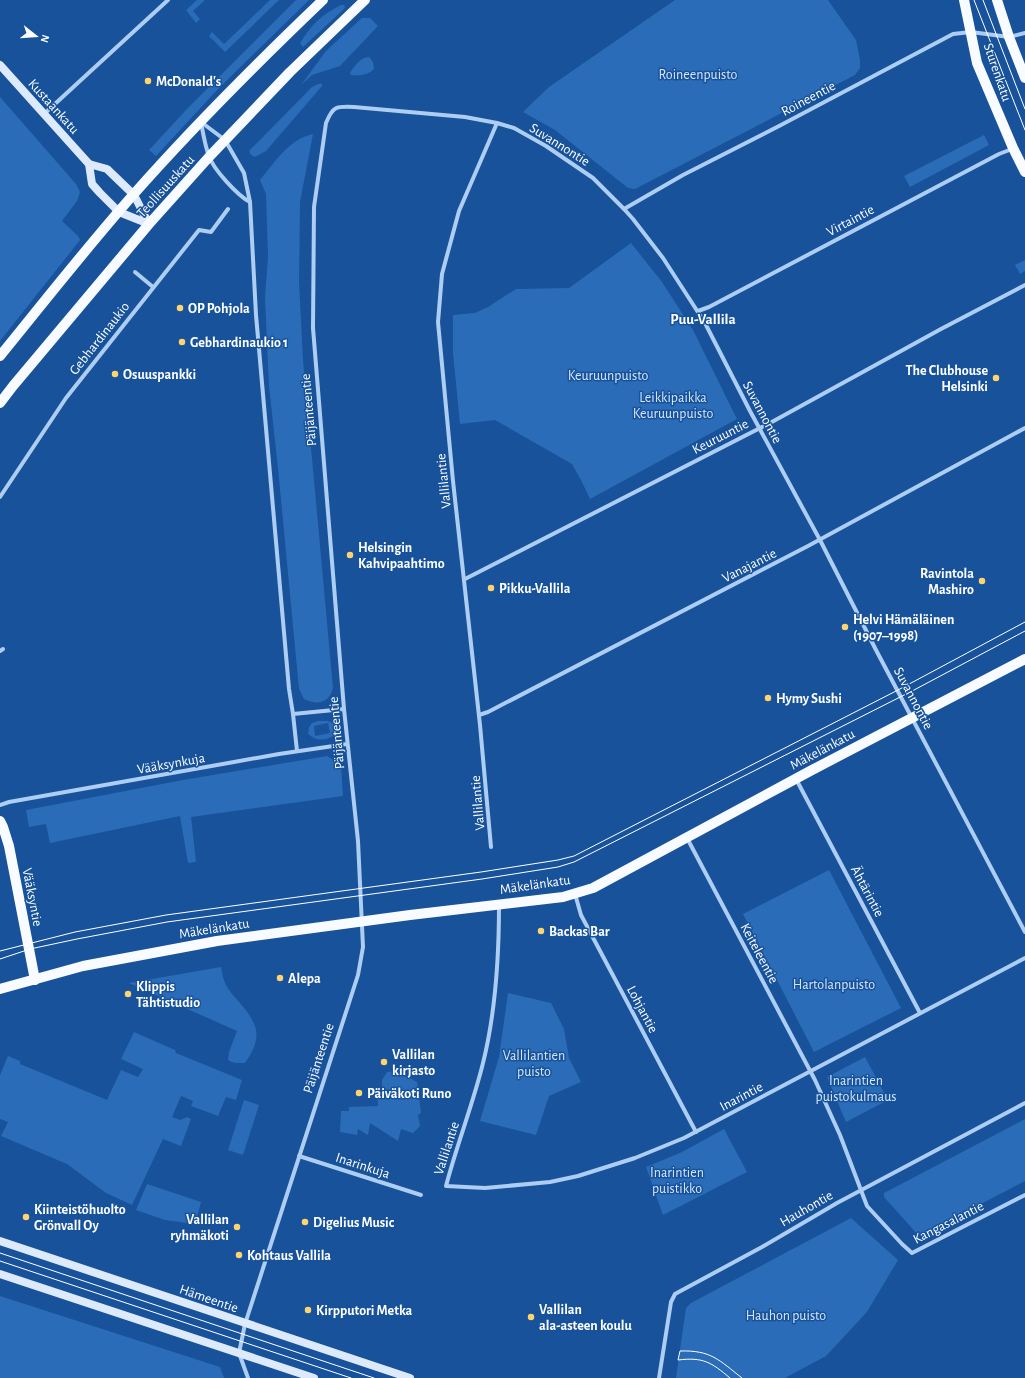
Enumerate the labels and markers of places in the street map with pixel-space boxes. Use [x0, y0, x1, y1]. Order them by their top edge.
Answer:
place label: McDonald's [156, 75, 221, 89]
marker: McDonald's [143, 76, 153, 86]
place label: OP Pohjola [188, 302, 250, 316]
marker: OP Pohjola [175, 303, 185, 313]
place label: Gebhardinaukio 1 [190, 336, 288, 350]
marker: Gebhardinaukio 1 [177, 337, 187, 347]
place label: The Clubhouse Helsinki [905, 364, 988, 394]
place label: Osuuspankki [123, 368, 196, 382]
marker: Osuuspankki [110, 369, 120, 379]
marker: The Clubhouse Helsinki [991, 373, 1001, 383]
place label: Helsingin Kahvipaahtimo [358, 541, 445, 571]
marker: Helsingin Kahvipaahtimo [345, 550, 355, 560]
place label: Ravintola Mashiro [920, 567, 974, 597]
marker: Ravintola Mashiro [977, 576, 987, 586]
place label: Pikku-Vallila [499, 582, 571, 596]
marker: Pikku-Vallila [486, 583, 496, 593]
place label: Helvi Hämäläinen (1907–1998) [853, 613, 954, 643]
marker: Helvi Hämäläinen (1907–1998) [840, 622, 850, 632]
place label: Hymy Sushi [776, 692, 842, 706]
marker: Hymy Sushi [763, 693, 773, 703]
place label: Backas Bar [549, 925, 610, 939]
marker: Backas Bar [536, 926, 546, 936]
place label: Alepa [288, 972, 321, 986]
marker: Alepa [275, 973, 285, 983]
place label: Klippis Tähtistudio [136, 980, 200, 1010]
marker: Klippis Tähtistudio [123, 989, 133, 999]
place label: Vallilan kirjasto [392, 1048, 435, 1078]
marker: Vallilan kirjasto [379, 1057, 389, 1067]
place label: Päiväkoti Runo [367, 1087, 451, 1101]
marker: Päiväkoti Runo [354, 1088, 364, 1098]
place label: Kiinteistöhuolto Grönvall Oy [34, 1203, 126, 1233]
marker: Kiinteistöhuolto Grönvall Oy [21, 1212, 31, 1222]
place label: Vallilan ryhmäkoti [170, 1213, 229, 1243]
place label: Digelius Music [313, 1216, 395, 1230]
marker: Digelius Music [300, 1217, 310, 1227]
marker: Vallilan ryhmäkoti [232, 1222, 242, 1232]
place label: Kohtaus Vallila [247, 1249, 331, 1263]
marker: Kohtaus Vallila [234, 1250, 244, 1260]
place label: Vallilan ala-asteen koulu [539, 1303, 632, 1333]
place label: Kirpputori Metka [316, 1304, 413, 1318]
marker: Kirpputori Metka [303, 1305, 313, 1315]
marker: Vallilan ala-asteen koulu [526, 1312, 536, 1322]

